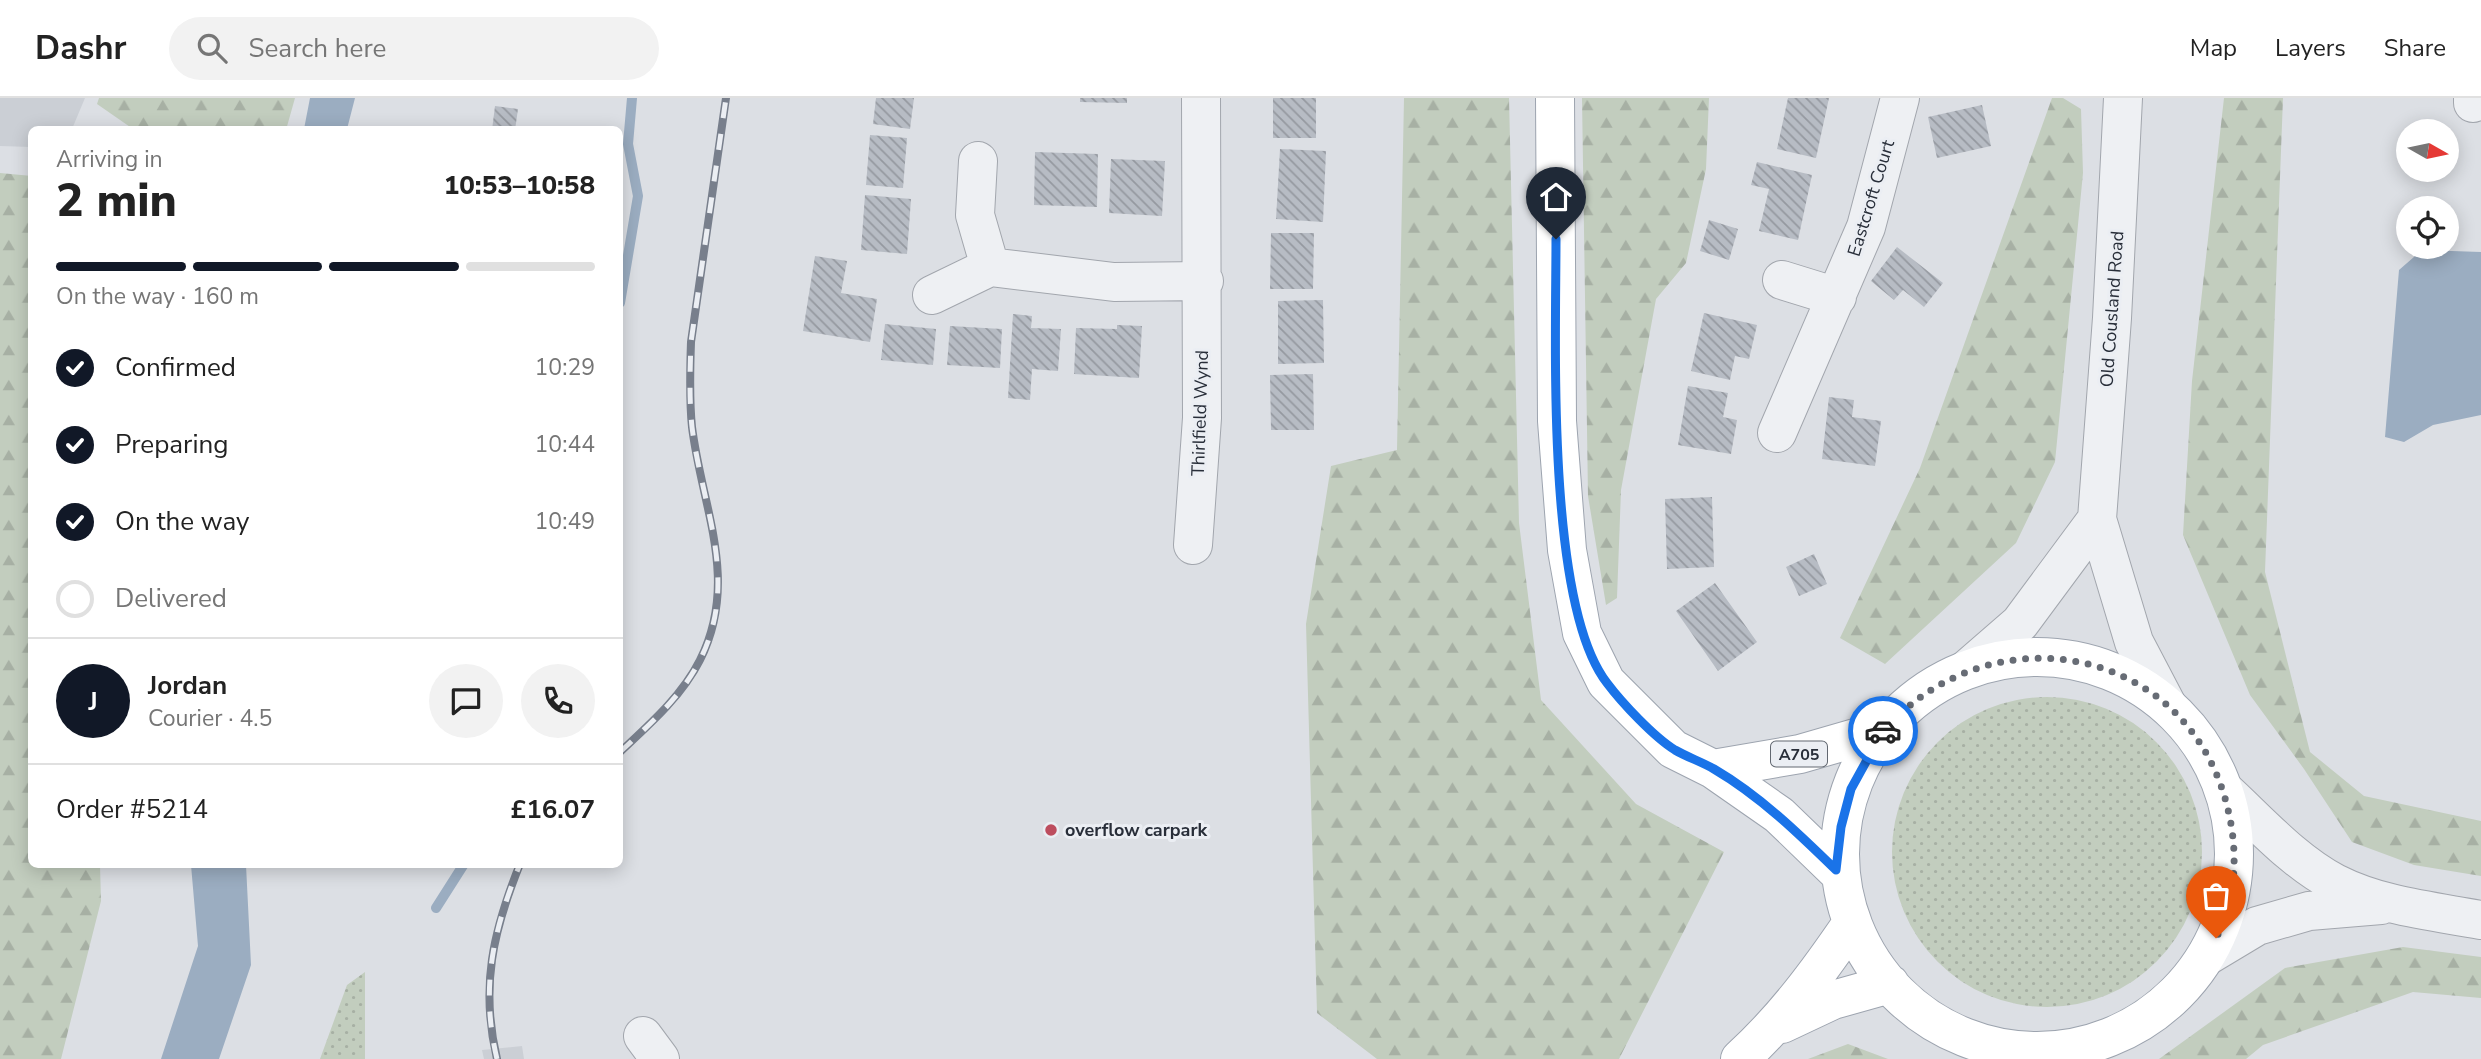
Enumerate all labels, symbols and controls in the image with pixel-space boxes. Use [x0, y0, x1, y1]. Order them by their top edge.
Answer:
search box [169, 17, 659, 80]
text: Dashr [35, 26, 127, 71]
icon: search [193, 29, 231, 67]
text: Search here [249, 31, 386, 66]
text: Map [2190, 32, 2237, 64]
text: Layers [2275, 32, 2346, 64]
text: Share [2384, 32, 2446, 64]
north arrow [2396, 119, 2459, 182]
map controls [2396, 119, 2459, 259]
street label: Eastcroft Court [1842, 136, 1900, 259]
text: Arriving in [56, 144, 163, 175]
pin [1526, 167, 1586, 239]
text: 10:53–10:58 [444, 168, 595, 203]
text: 2 min [56, 169, 177, 232]
icon: home [1537, 178, 1575, 216]
button: locate [2396, 196, 2459, 259]
street label: Old Cousland Road [2095, 230, 2129, 388]
text: On the way · 160 m [56, 281, 259, 312]
icon: check [56, 349, 94, 387]
text: Confirmed [115, 350, 236, 385]
street label: Thirlfield Wynd [1186, 350, 1214, 476]
text: 10:29 [535, 352, 595, 383]
icon: check [56, 426, 94, 464]
text: Preparing [115, 427, 228, 462]
text: 10:44 [535, 429, 595, 460]
icon: check [56, 503, 94, 541]
text: On the way [115, 504, 249, 539]
text: 10:49 [535, 506, 595, 537]
text: Delivered [115, 581, 227, 616]
button: chat [429, 664, 503, 738]
button: phone [521, 664, 595, 738]
text: Jordan [148, 668, 227, 703]
text: J [88, 684, 98, 719]
courier [1848, 696, 1918, 766]
text: Courier · 4.5 [148, 703, 272, 734]
icon: car [1864, 712, 1902, 750]
road number: A705 [1771, 741, 1827, 766]
text: Order #5214 [56, 792, 208, 827]
text: £16.07 [511, 792, 595, 827]
place label: overflow carpark [1065, 818, 1207, 842]
marker: overflow carpark [1043, 822, 1059, 838]
pin [2186, 866, 2246, 938]
icon: bag [2197, 877, 2235, 915]

